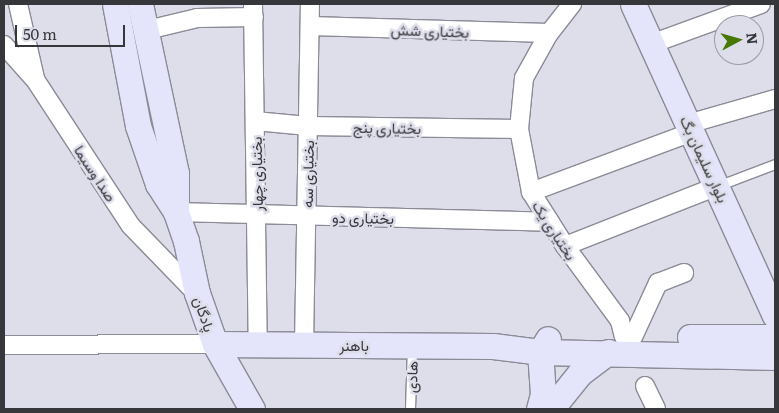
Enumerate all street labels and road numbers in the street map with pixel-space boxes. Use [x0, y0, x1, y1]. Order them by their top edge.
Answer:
street label: بختیاری شش [390, 20, 470, 40]
street label: بلوار سلیمان بگ [677, 113, 733, 205]
street label: بختیاری پنج [353, 117, 421, 137]
street label: بختیاری چهار [246, 137, 266, 211]
street label: بختیاری سه [297, 140, 317, 208]
street label: صدا وسیما [71, 141, 121, 205]
street label: بختیاری یک [529, 197, 581, 263]
street label: بختیاری دو [332, 207, 394, 227]
street label: پادگان [191, 294, 219, 334]
street label: باهنر [339, 336, 369, 354]
street label: هادی [401, 361, 421, 393]

